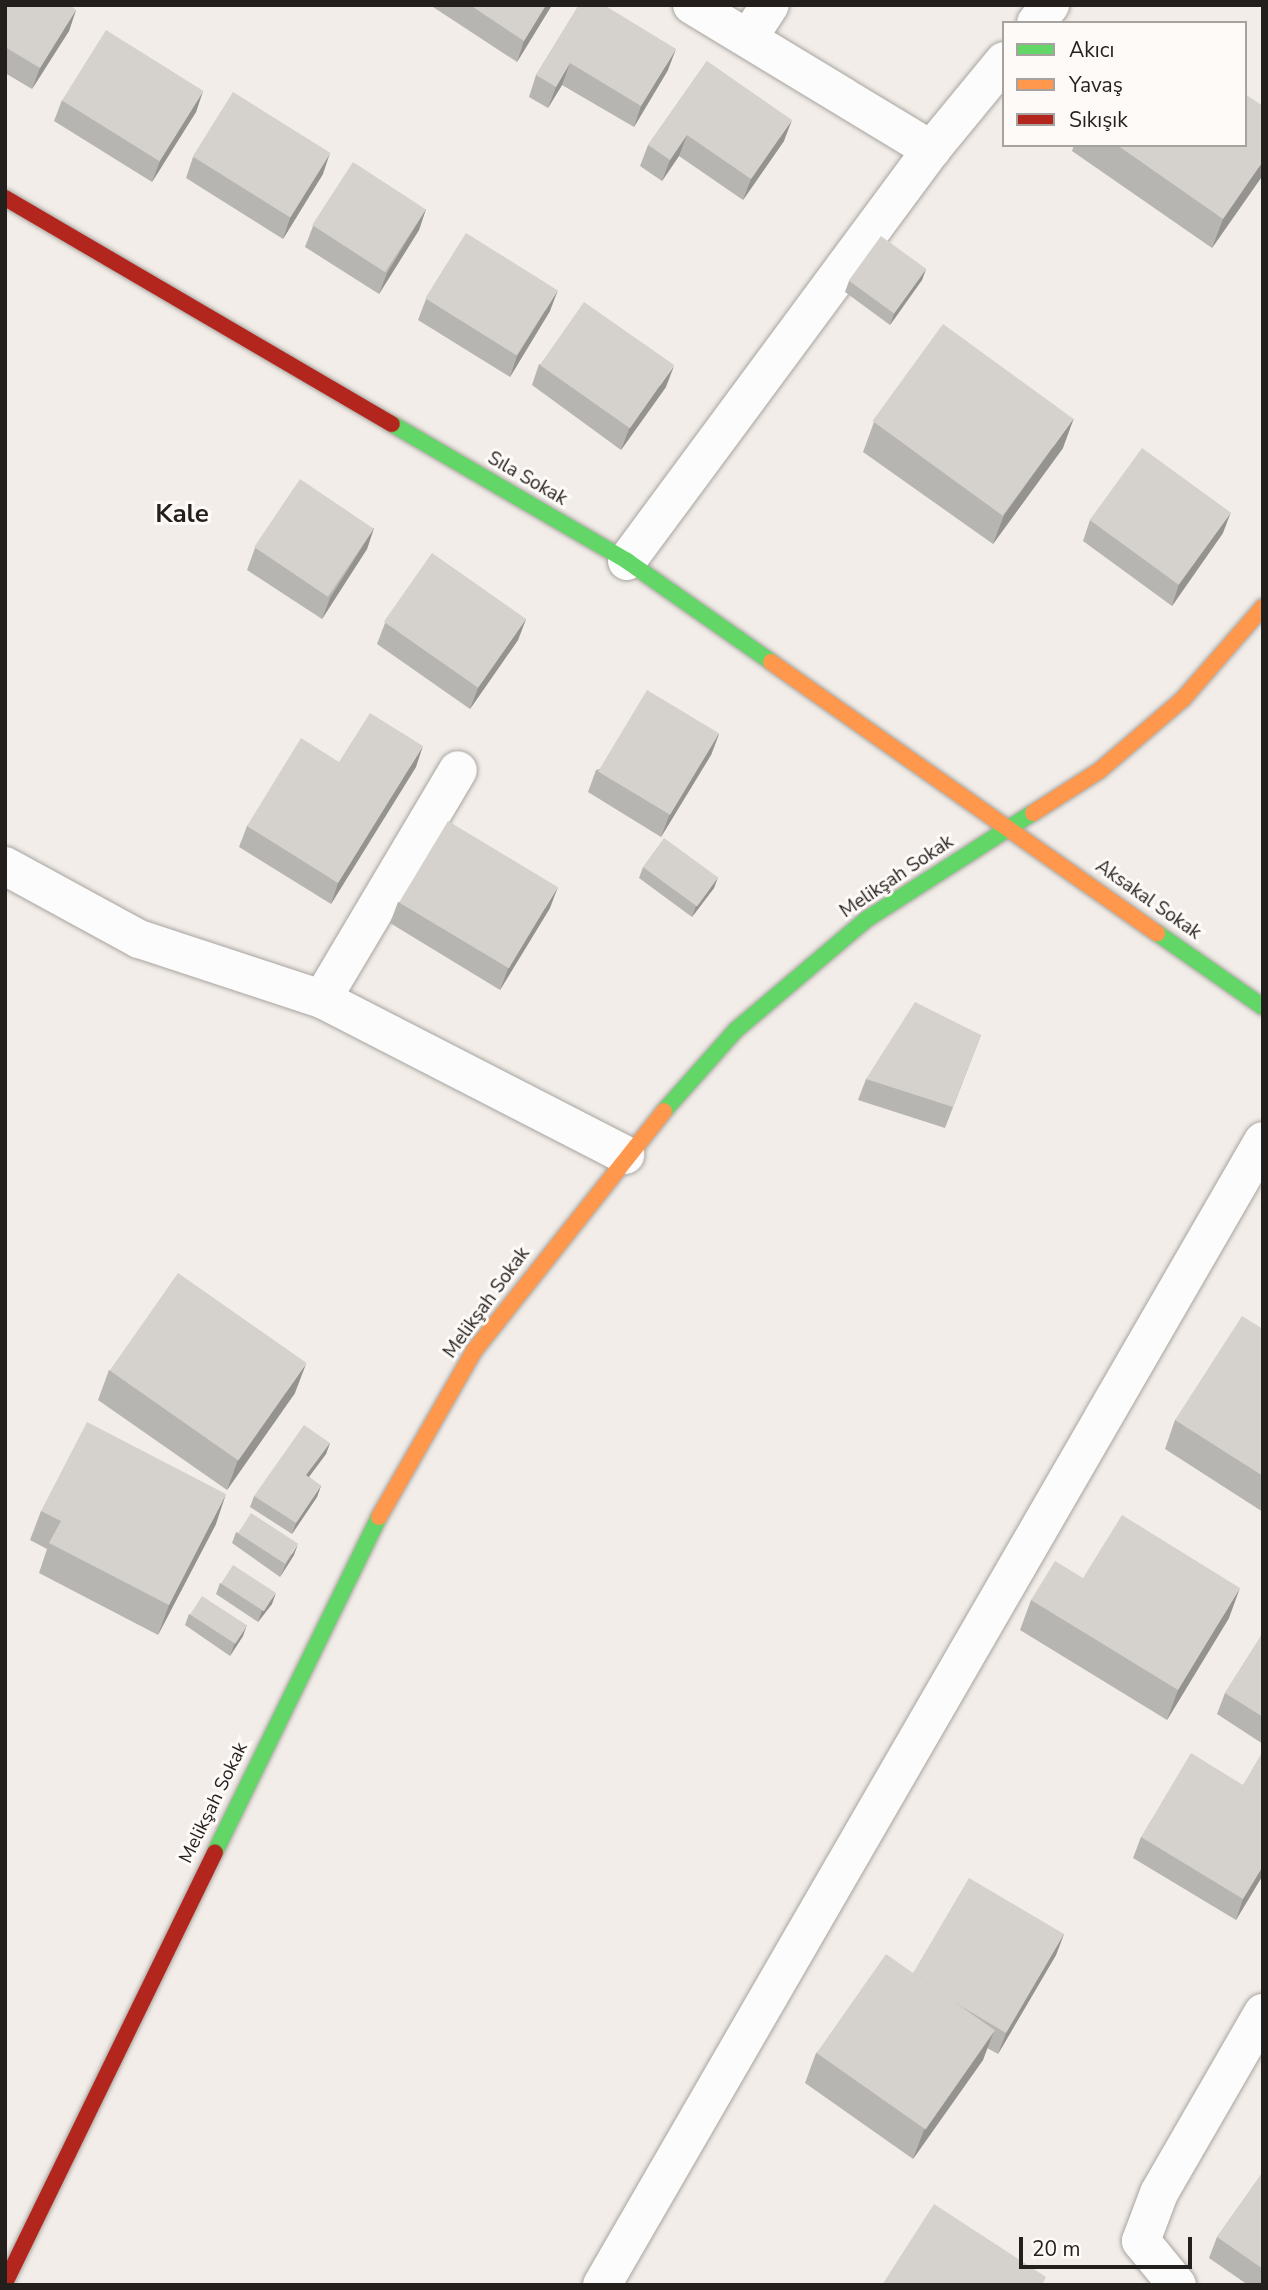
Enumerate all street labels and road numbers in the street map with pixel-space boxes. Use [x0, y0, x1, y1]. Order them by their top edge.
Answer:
street label: Sıla Sokak [483, 447, 571, 511]
street label: Melikşah Sokak [836, 831, 958, 923]
street label: Aksakal Sokak [1091, 855, 1205, 945]
street label: Melikşah Sokak [439, 1243, 535, 1363]
street label: Melikşah Sokak [175, 1739, 253, 1867]

